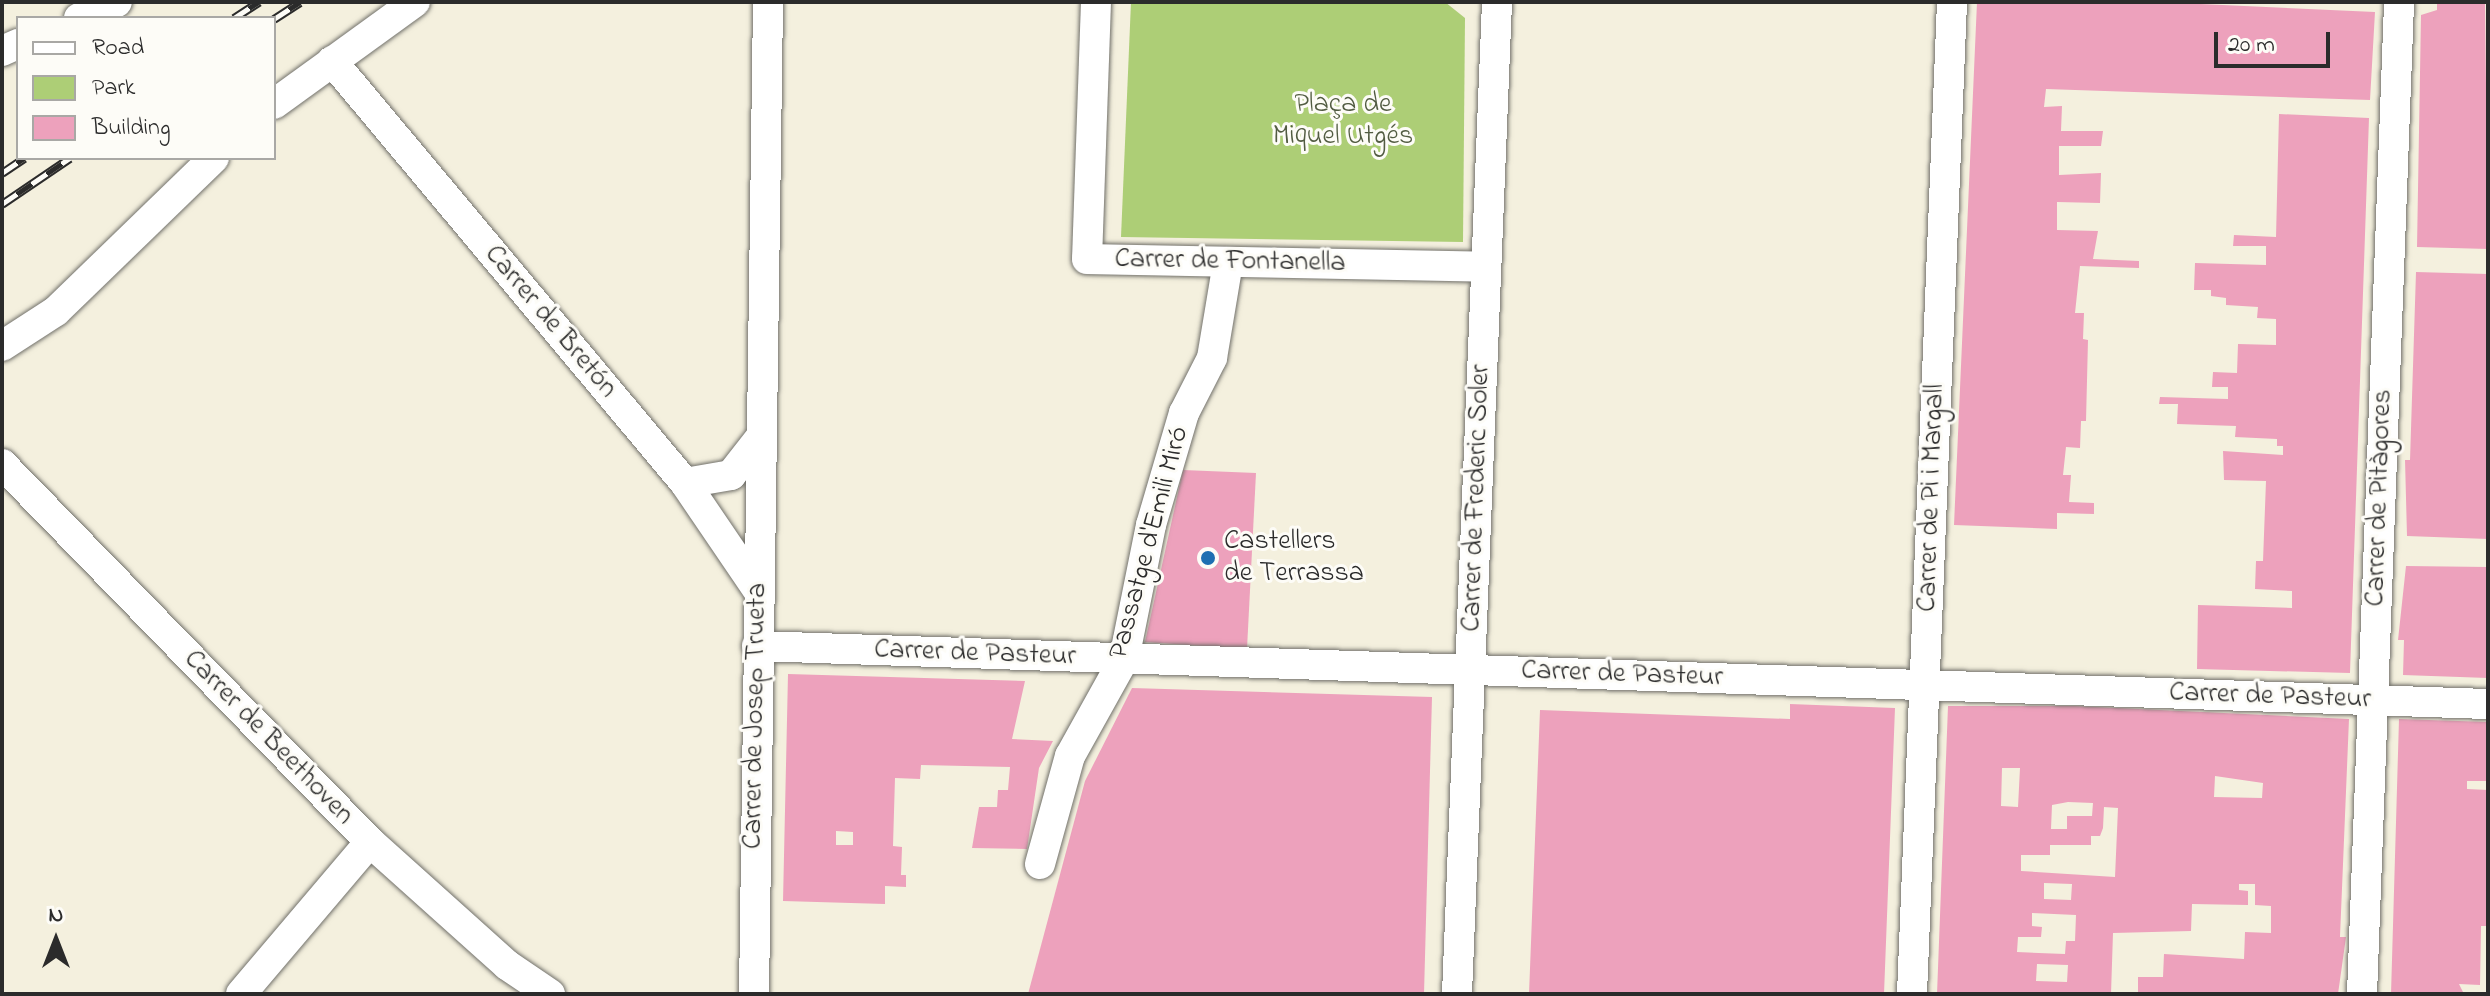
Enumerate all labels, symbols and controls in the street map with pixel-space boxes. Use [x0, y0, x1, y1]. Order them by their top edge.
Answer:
legend [16, 16, 276, 160]
scale bar [2218, 16, 2334, 66]
text: 20 m [2228, 28, 2275, 63]
text: Road [92, 31, 144, 66]
text: Park [92, 71, 135, 106]
park label: Plaça de Miquel Utgés [1273, 88, 1413, 154]
text: Building [92, 111, 171, 146]
street label: Carrer de Bretón [476, 239, 624, 405]
street label: Carrer de Fontanella [1114, 243, 1346, 281]
street label: Carrer de Frederic Soler [1456, 364, 1498, 632]
street label: Carrer de Pi i Margall [1911, 384, 1953, 612]
street label: Carrer de Pitàgores [2359, 389, 2401, 607]
street label: Passatge d'Emili Miró [1103, 423, 1197, 663]
place label: Castellers de Terrassa [1224, 525, 1364, 591]
marker: Castellers de Terrassa [1199, 549, 1217, 567]
street label: Carrer de Josep Trueta [737, 583, 775, 849]
street label: Carrer de Pasteur [874, 634, 1076, 674]
street label: Carrer de Beethoven [176, 643, 360, 833]
street label: Carrer de Pasteur [1521, 655, 1723, 695]
street label: Carrer de Pasteur [2169, 677, 2371, 717]
north arrow [16, 900, 96, 980]
text: N [49, 900, 63, 932]

